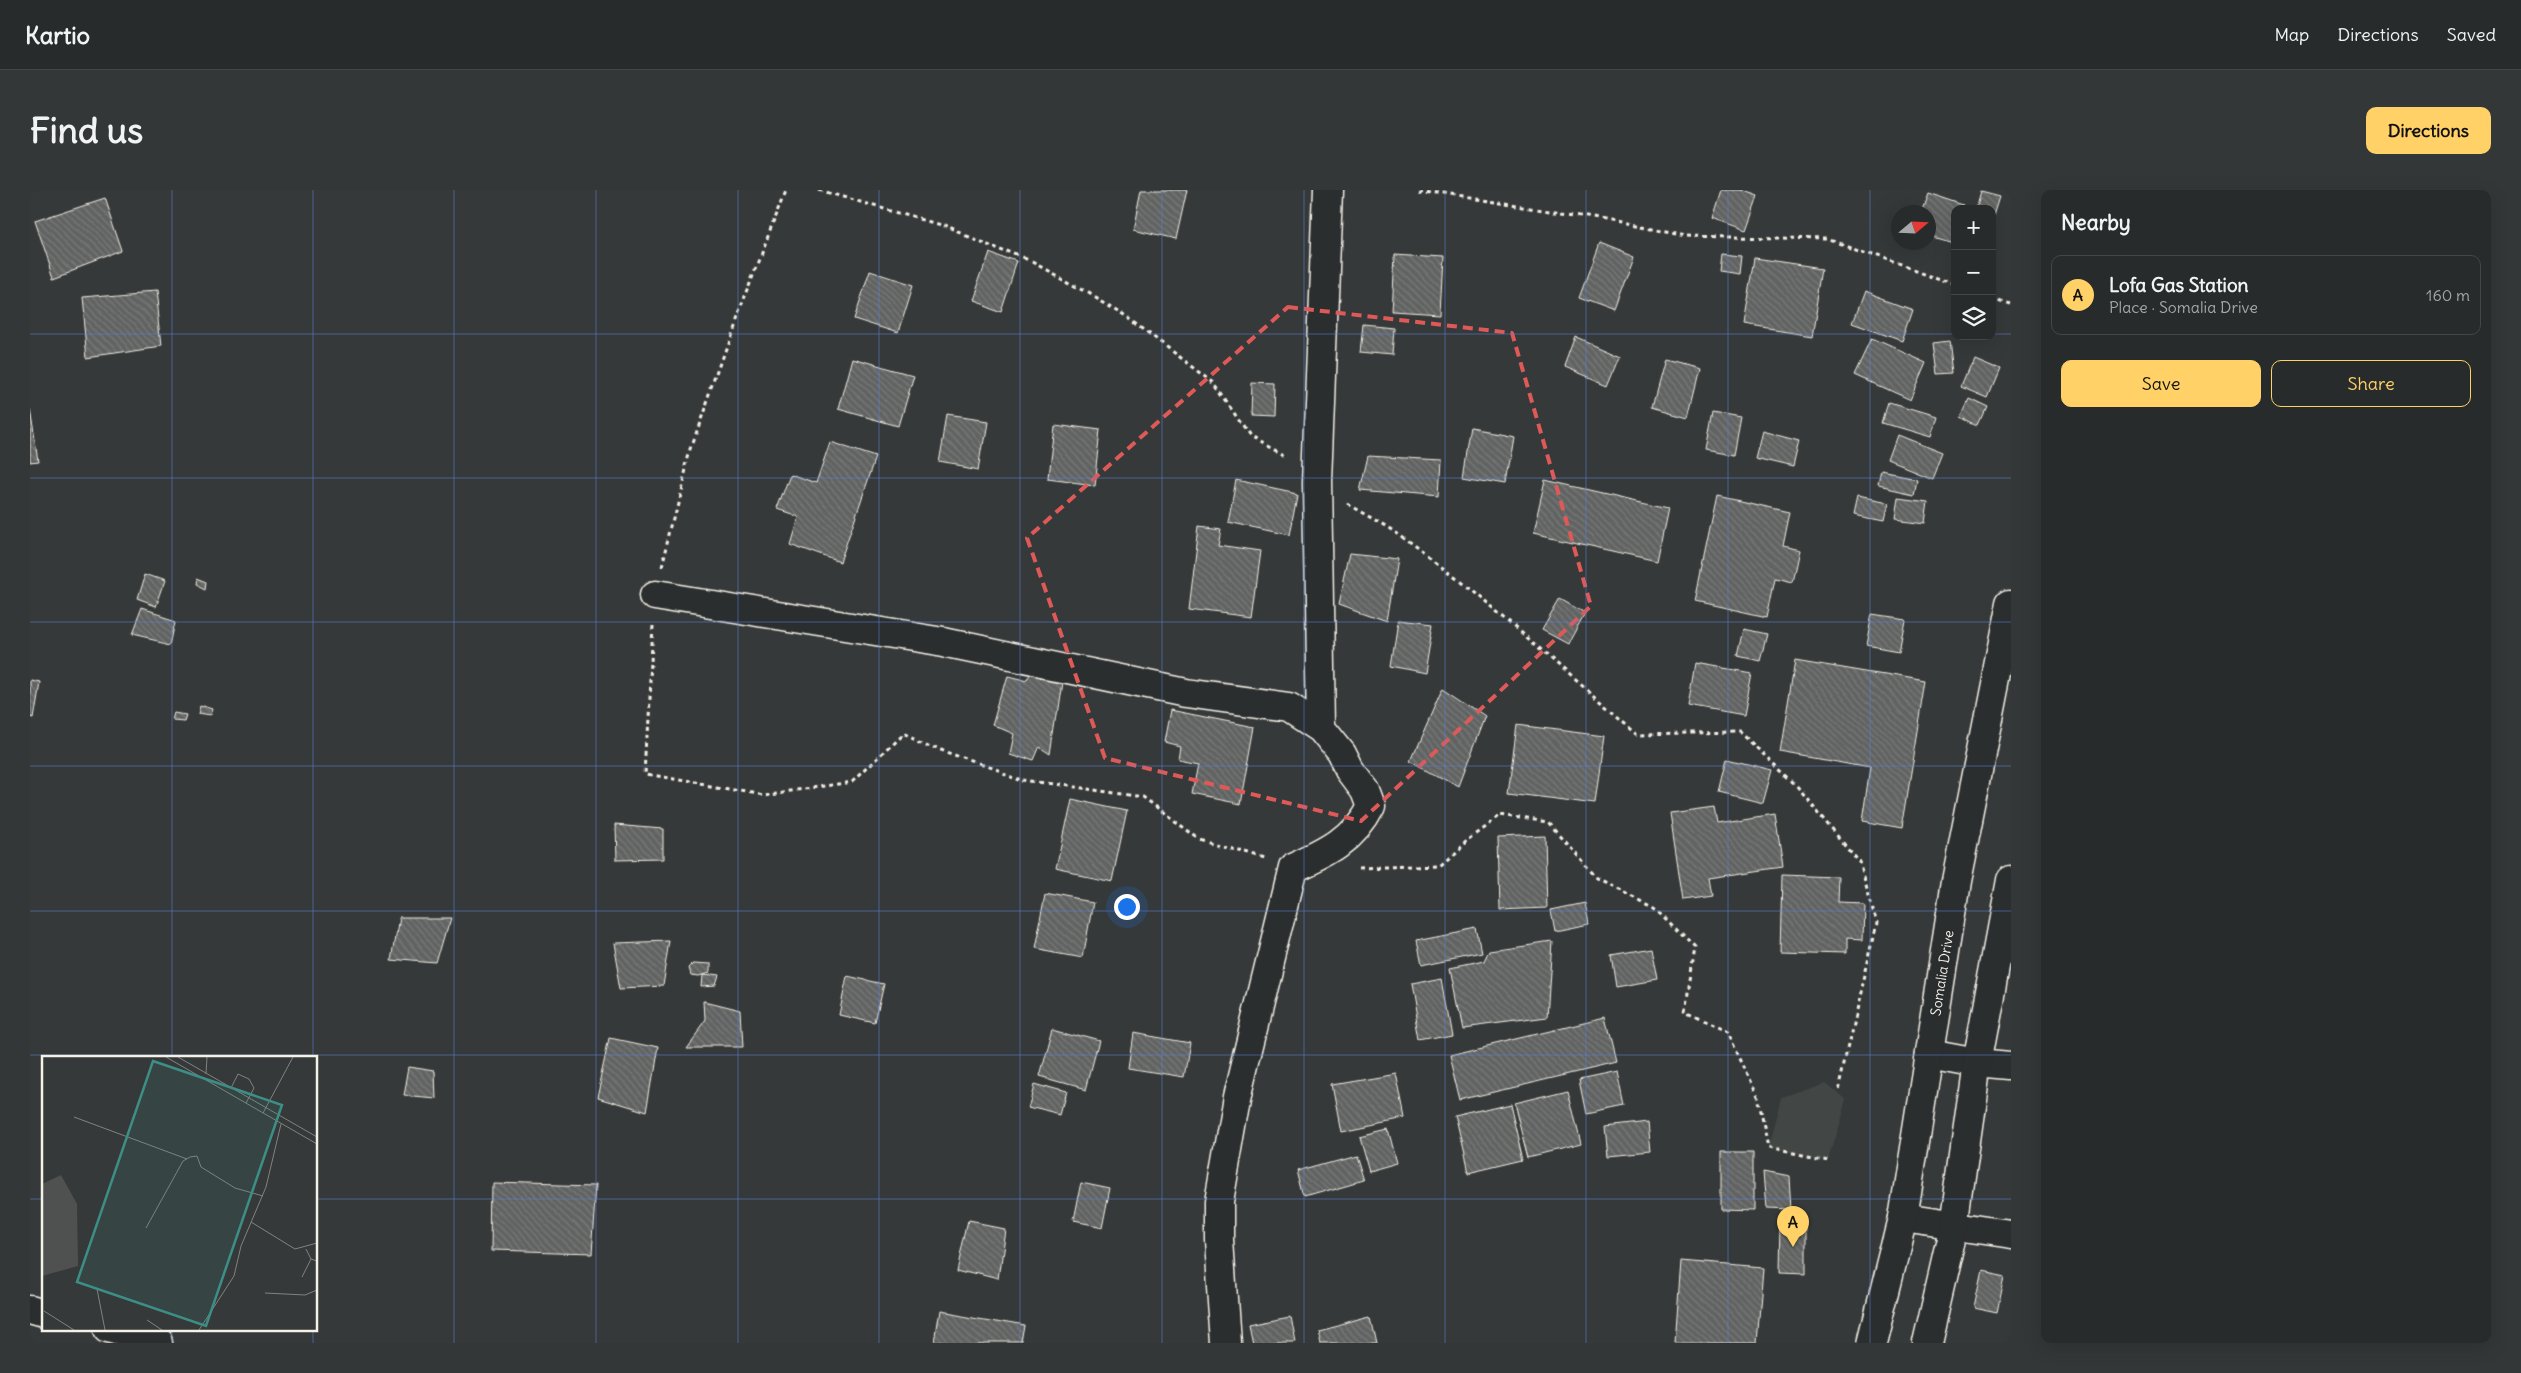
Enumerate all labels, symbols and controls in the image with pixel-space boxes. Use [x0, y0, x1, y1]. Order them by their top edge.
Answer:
text: Kartio [25, 20, 90, 50]
text: Map [2274, 23, 2309, 46]
text: Directions [2337, 23, 2419, 46]
text: Saved [2447, 23, 2496, 46]
button: Directions [2366, 107, 2491, 154]
text: Find us [30, 108, 143, 152]
north arrow [1891, 205, 1936, 250]
map controls [1951, 205, 1996, 340]
button: + [1951, 205, 1996, 250]
text: Nearby [2061, 209, 2131, 236]
button: − [1951, 250, 1996, 295]
text: Lofa Gas Station [2109, 273, 2249, 297]
text: A [2073, 285, 2083, 305]
text: 160 m [2426, 285, 2470, 305]
button: layers [1951, 295, 1996, 340]
text: Place · Somalia Drive [2109, 297, 2258, 317]
button: Save [2061, 360, 2261, 407]
button: Share [2271, 360, 2471, 407]
your location [1114, 894, 1140, 920]
street label: Somalia Drive [1926, 929, 1958, 1017]
inset map [42, 1056, 318, 1330]
pin: A [1777, 1206, 1809, 1247]

